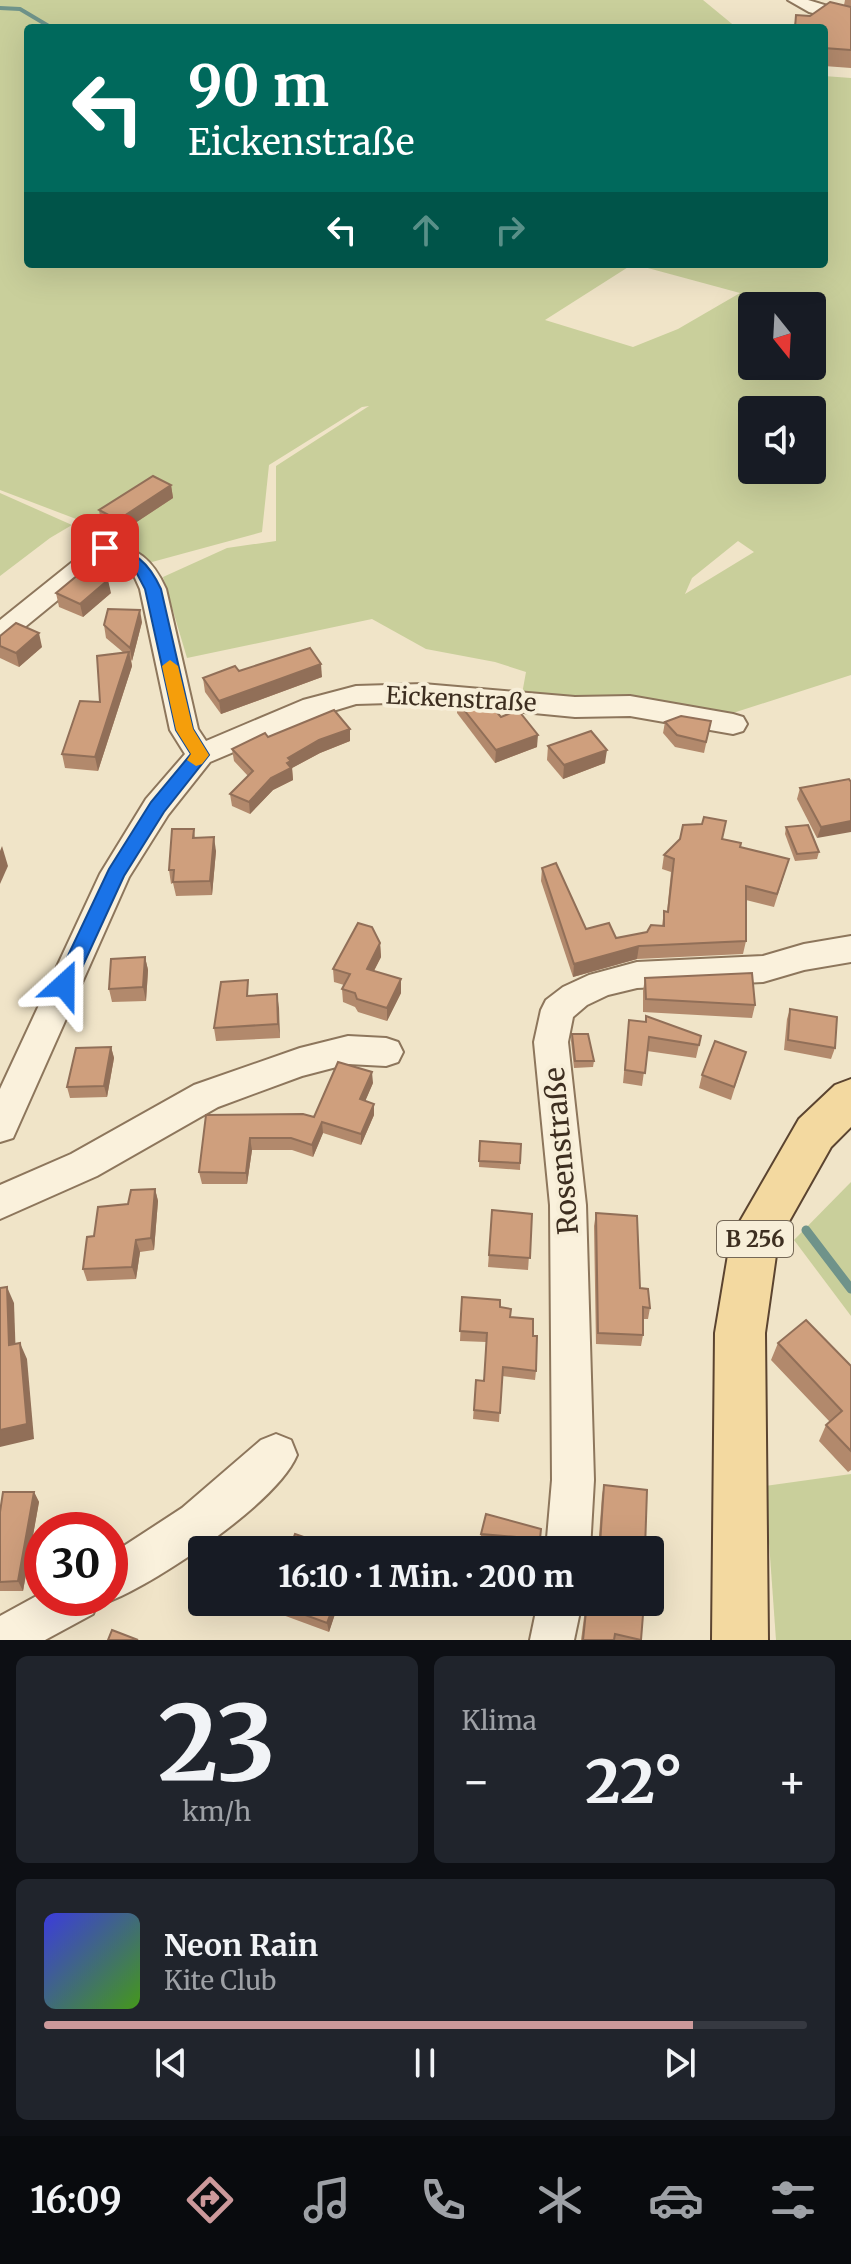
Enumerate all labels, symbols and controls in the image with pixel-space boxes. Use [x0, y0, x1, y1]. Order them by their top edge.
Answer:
text: 90 m [188, 51, 329, 121]
icon: left [56, 56, 160, 160]
text: Eickenstraße [188, 120, 414, 165]
icon: left [320, 208, 364, 252]
icon: ahead [404, 208, 448, 252]
icon: right [488, 208, 532, 252]
north arrow [738, 292, 826, 380]
map controls [738, 292, 826, 484]
button: sound [738, 396, 826, 484]
pin [71, 514, 139, 582]
icon: arrive [83, 526, 127, 570]
street label: Eickenstraße [385, 680, 537, 718]
position arrow [22, 943, 106, 1027]
street label: Rosenstraße [536, 1066, 586, 1236]
road number: B 256 [717, 1221, 793, 1257]
speed limit sign: 30 [24, 1512, 128, 1616]
text: 16:10 · 1 Min. · 200 m [278, 1557, 574, 1595]
text: 23 [158, 1678, 276, 1808]
text: Klima [462, 1704, 537, 1737]
text: 22° [585, 1744, 683, 1819]
text: − [462, 1754, 491, 1809]
text: + [778, 1754, 807, 1809]
text: km/h [182, 1795, 251, 1828]
text: Neon Rain [164, 1926, 318, 1964]
text: Kite Club [164, 1964, 276, 1997]
icon: previous [149, 2041, 193, 2085]
icon: pause [403, 2041, 447, 2085]
icon: next [658, 2041, 702, 2085]
icon: directions [182, 2172, 238, 2228]
icon: music [299, 2172, 355, 2228]
icon: phone [415, 2172, 471, 2228]
icon: climate [532, 2172, 588, 2228]
icon: car [648, 2172, 704, 2228]
icon: filters [765, 2172, 821, 2228]
text: 16:09 [30, 2178, 122, 2223]

